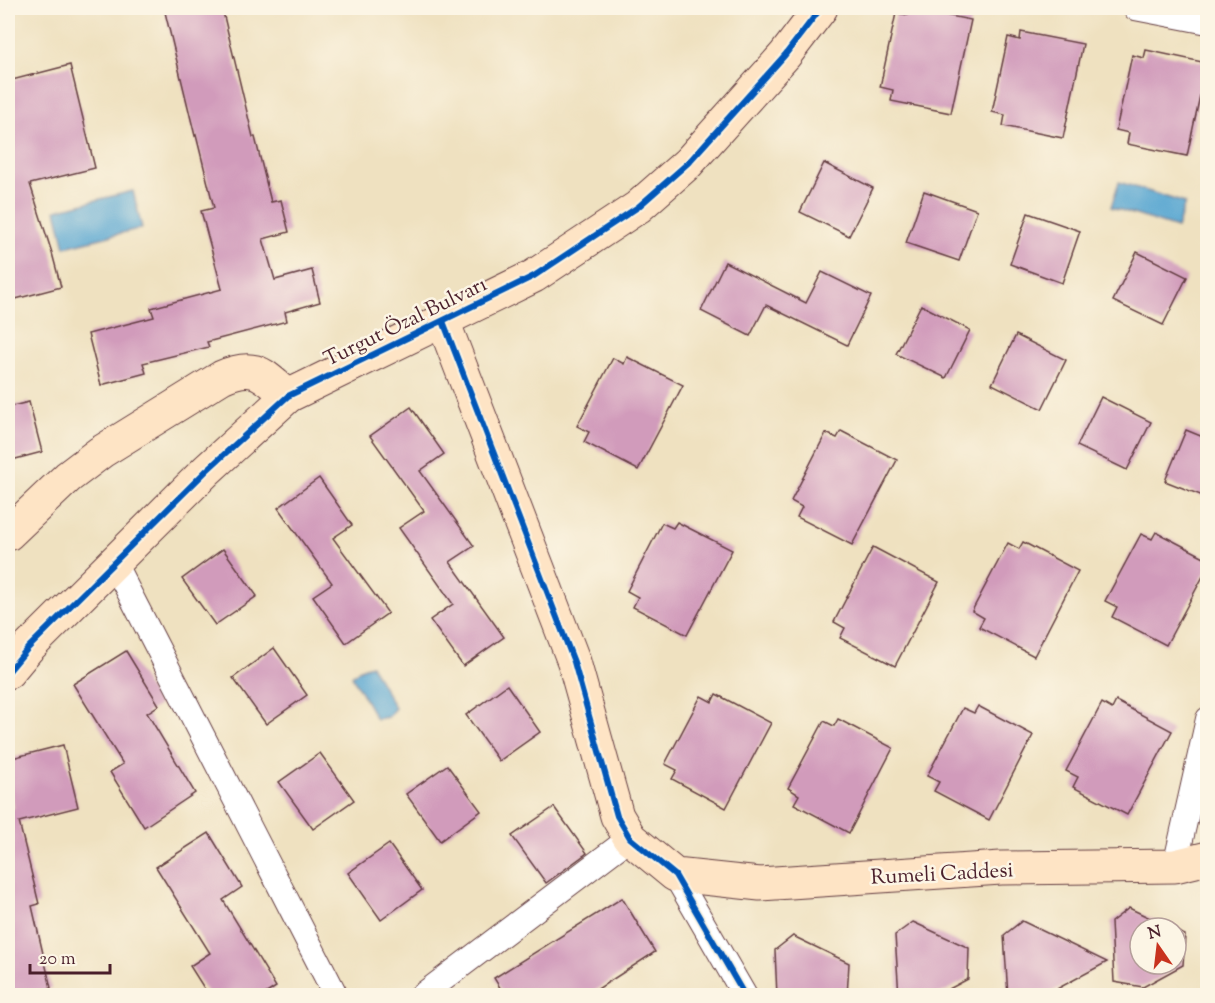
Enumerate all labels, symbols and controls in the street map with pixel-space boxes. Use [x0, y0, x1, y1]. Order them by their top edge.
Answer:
street label: Turgut Özal Bulvarı [319, 270, 492, 375]
street label: Rumeli Caddesi [870, 856, 1014, 894]
north arrow [1128, 916, 1188, 976]
text: N [1146, 921, 1164, 947]
scale bar [30, 937, 110, 975]
text: 20 m [39, 947, 76, 973]

